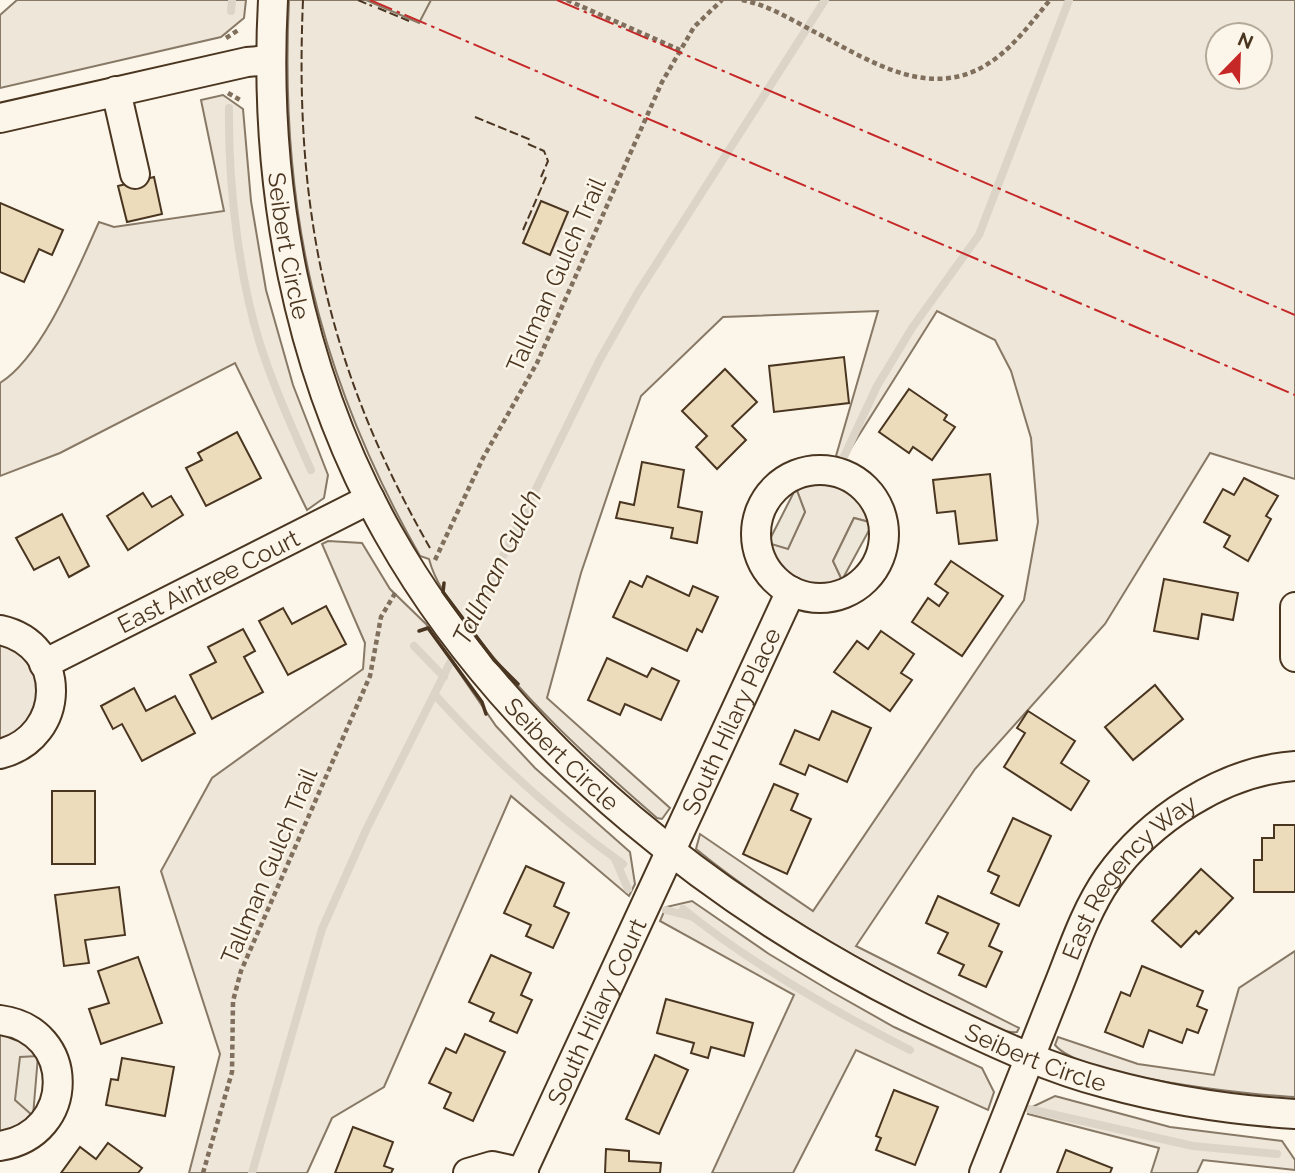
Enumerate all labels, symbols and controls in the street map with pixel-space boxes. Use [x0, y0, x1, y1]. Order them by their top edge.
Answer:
north arrow [1204, 21, 1274, 91]
text: N [1235, 27, 1257, 53]
street label: Seibert Circle [262, 171, 317, 322]
street label: Tallman Gulch Trail [500, 173, 612, 377]
water label: Tallman Gulch [447, 485, 547, 649]
street label: East Aintree Court [112, 523, 304, 639]
street label: South Hilary Place [675, 623, 787, 819]
street label: Seibert Circle [499, 691, 625, 817]
street label: Tallman Gulch Trail [215, 763, 324, 968]
street label: East Regency Way [1055, 788, 1201, 964]
street label: South Hilary Court [541, 913, 652, 1109]
street label: Seibert Circle [961, 1016, 1110, 1097]

